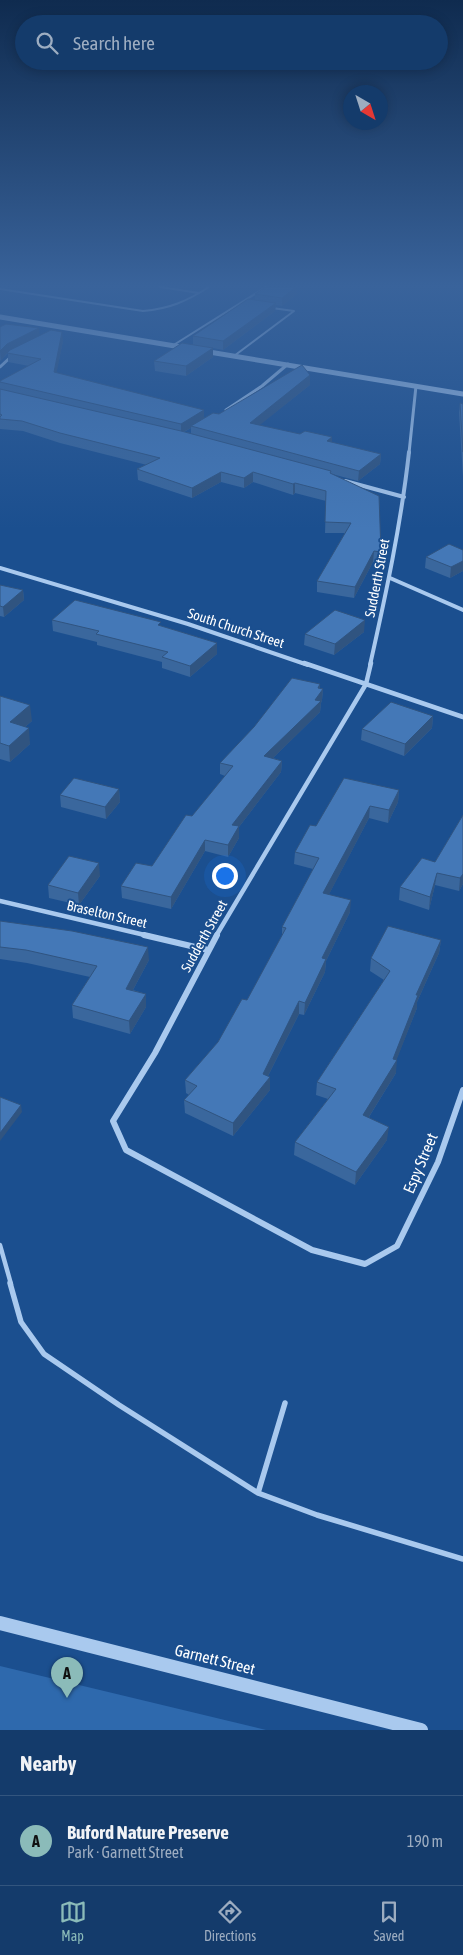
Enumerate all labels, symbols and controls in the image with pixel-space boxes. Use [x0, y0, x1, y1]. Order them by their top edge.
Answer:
search box [15, 15, 448, 70]
icon: search [33, 29, 61, 57]
text: Search here [73, 32, 155, 54]
north arrow [343, 85, 388, 130]
street label: Sudderth Street [362, 537, 392, 619]
street label: South Church Street [186, 605, 286, 651]
your location [212, 863, 238, 889]
street label: Braselton Street [65, 897, 149, 931]
street label: Sudderth Street [178, 897, 230, 975]
street label: Espy Street [399, 1130, 442, 1196]
street label: Garnett Street [173, 1640, 257, 1678]
pin: A [51, 1657, 83, 1698]
text: Nearby [20, 1751, 76, 1775]
text: Buford Nature Preserve [67, 1821, 229, 1843]
text: A [32, 1832, 40, 1850]
text: 190 m [407, 1832, 443, 1850]
text: Park · Garnett Street [67, 1843, 184, 1861]
tab: Map [59, 1898, 87, 1944]
tab: Directions [204, 1898, 256, 1944]
tab: Saved [373, 1898, 404, 1944]

